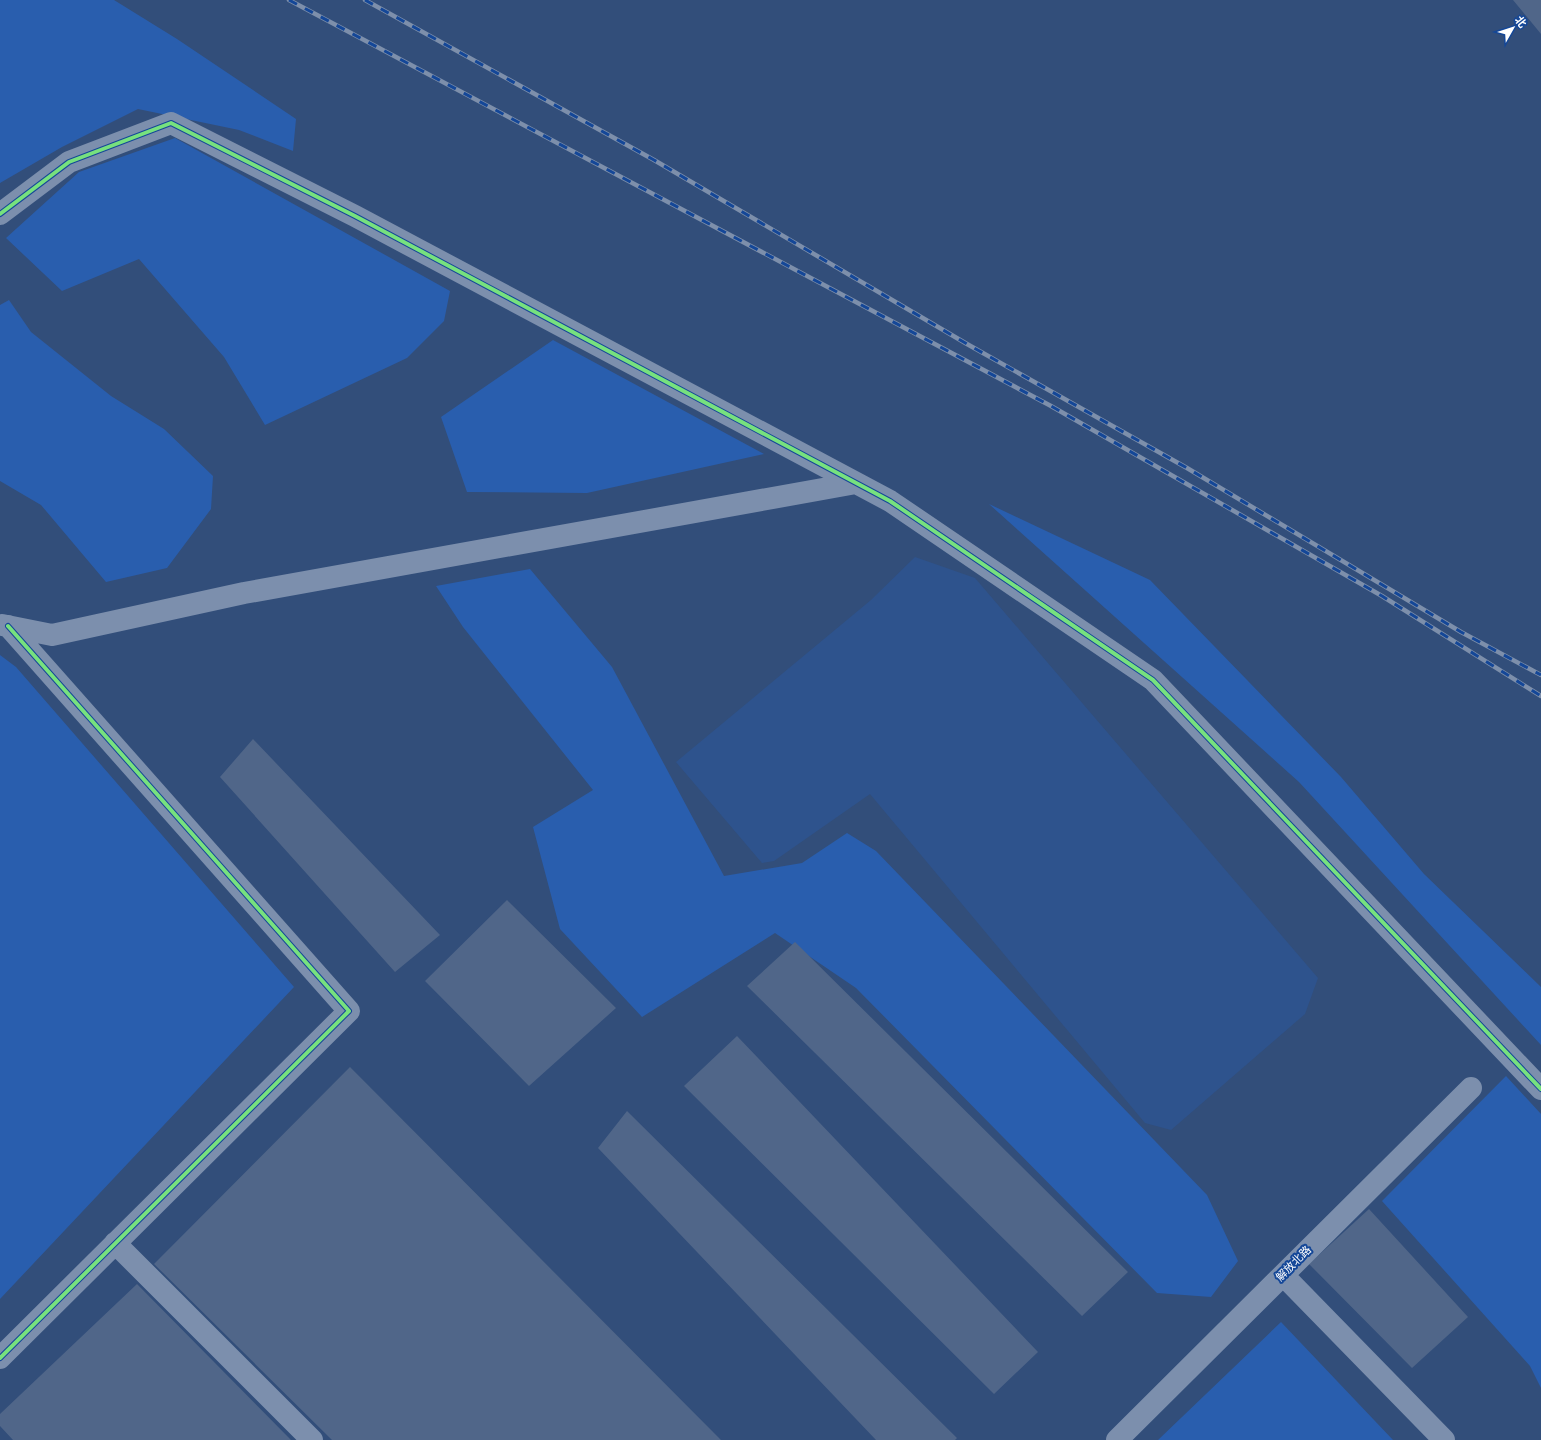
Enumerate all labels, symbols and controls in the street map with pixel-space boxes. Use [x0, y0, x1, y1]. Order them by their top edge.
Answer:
north arrow [1493, 8, 1533, 48]
text: 北 [1511, 14, 1529, 31]
street label: 解放北路 [1273, 1243, 1315, 1285]

